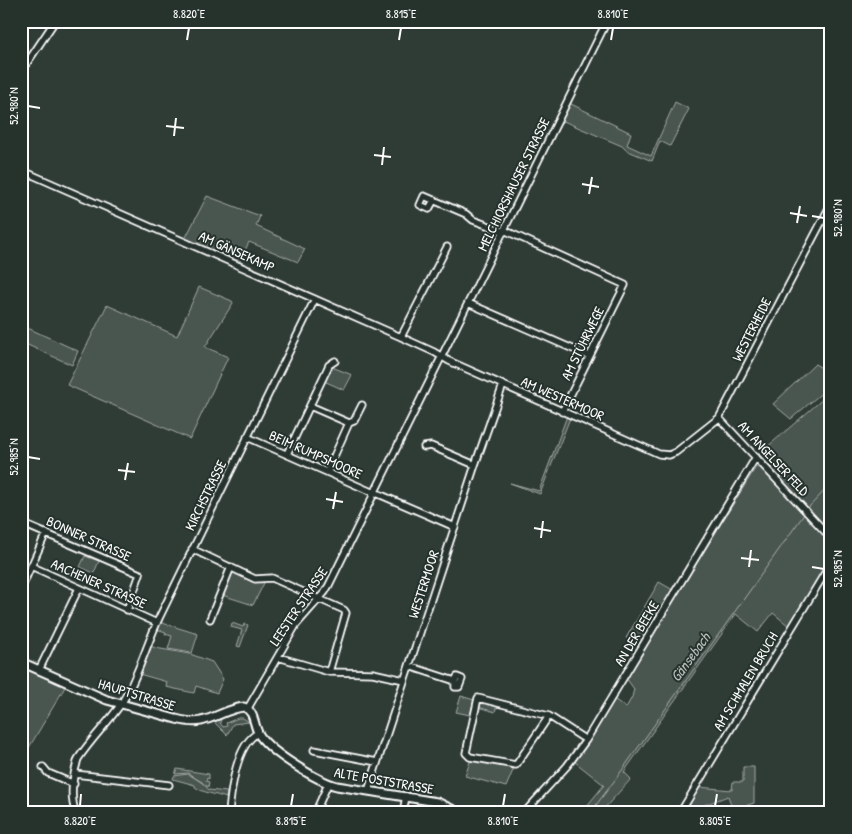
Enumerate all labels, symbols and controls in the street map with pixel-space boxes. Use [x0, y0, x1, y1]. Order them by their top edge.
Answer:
text: 8.820°E [173, 5, 206, 22]
text: 8.815°E [386, 5, 417, 22]
text: 8.810°E [598, 5, 629, 22]
text: 52.980°N [5, 87, 22, 125]
street label: MELCHIORSHAUSER STRASSE [472, 114, 554, 254]
text: 52.980°N [829, 199, 846, 237]
street label: AM GÄNSEKAMP [196, 226, 278, 276]
street label: WESTERHEIDE [727, 294, 775, 364]
street label: AM STÜHRWEGE [556, 303, 608, 383]
street label: AM WESTERMOOR [518, 371, 608, 425]
street label: AM ANGELSER FELD [734, 416, 814, 500]
street label: BEIM RUMPSMOORE [266, 425, 366, 483]
text: 52.985°N [5, 438, 22, 476]
street label: KIRCHSTRASSE [180, 456, 230, 534]
street label: BONNER STRASSE [44, 511, 134, 565]
street label: WESTERMOOR [403, 547, 443, 621]
text: 52.985°N [829, 550, 846, 588]
street label: AACHENER STRASSE [48, 553, 150, 613]
street label: LEESTER STRASSE [265, 563, 331, 649]
street label: AN DER BEEKE [609, 597, 663, 669]
water label: Gänsebach [665, 627, 716, 686]
street label: AM SCHMALEN BRUCH [708, 628, 782, 734]
street label: HAUPTSTRASSE [96, 673, 178, 715]
street label: ALTE POSTSTRASSE [333, 762, 435, 798]
text: 8.820°E [64, 812, 97, 829]
text: 8.815°E [276, 812, 307, 829]
text: 8.810°E [488, 812, 519, 829]
text: 8.805°E [699, 812, 731, 829]

